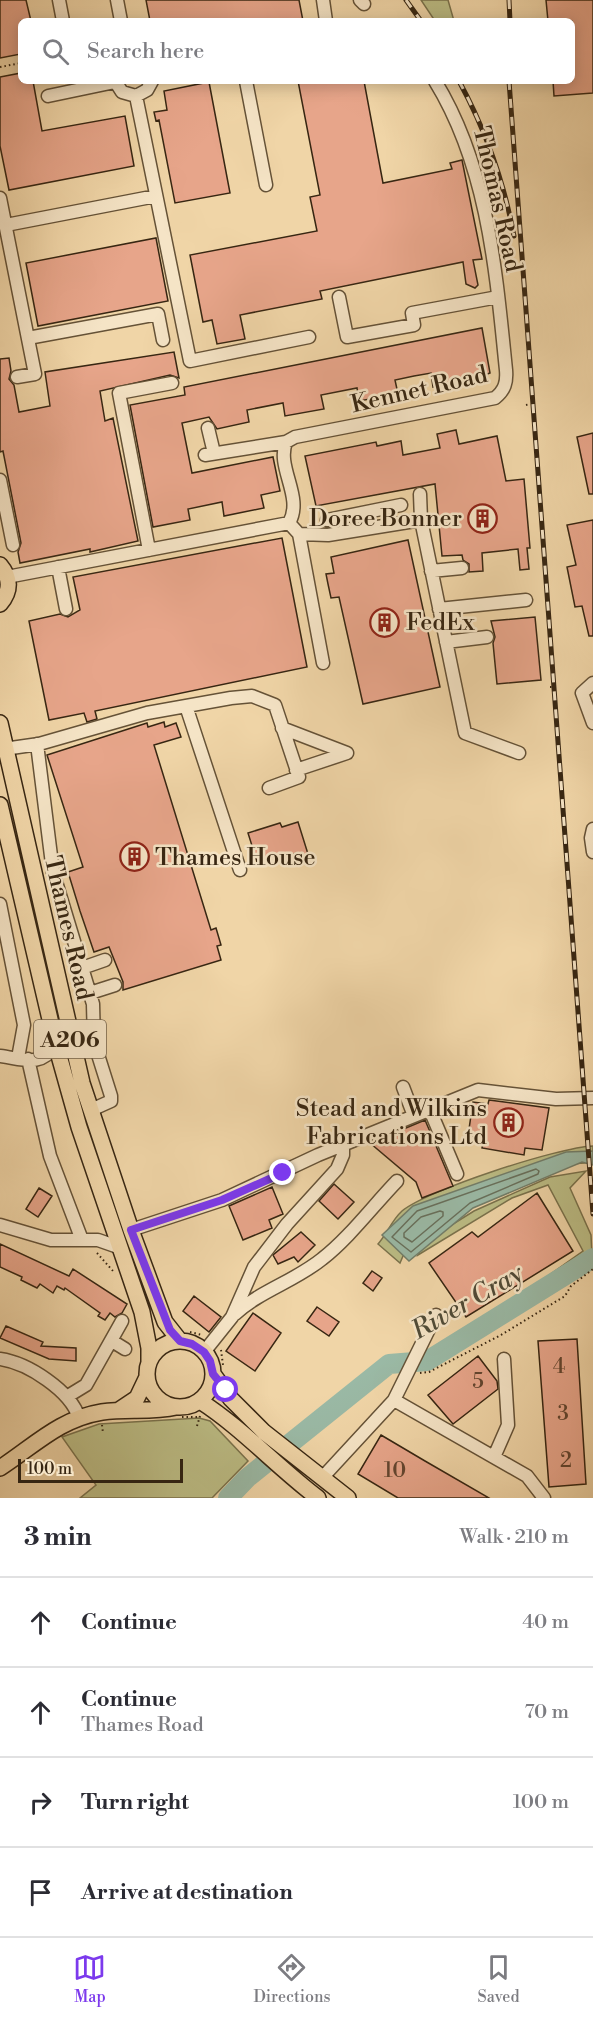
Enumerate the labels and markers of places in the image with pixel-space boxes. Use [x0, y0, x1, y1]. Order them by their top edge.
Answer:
building icon: Doree Bonner [467, 502, 499, 534]
place label: Doree Bonner [309, 504, 462, 534]
building icon: FedEx [369, 606, 401, 638]
place label: FedEx [406, 608, 475, 638]
building icon: Thames House [118, 841, 150, 873]
place label: Thames House [155, 843, 316, 873]
place label: Stead and Wilkins Fabrications Ltd [296, 1094, 487, 1152]
building icon: Stead and Wilkins Fabrications Ltd [492, 1106, 524, 1138]

